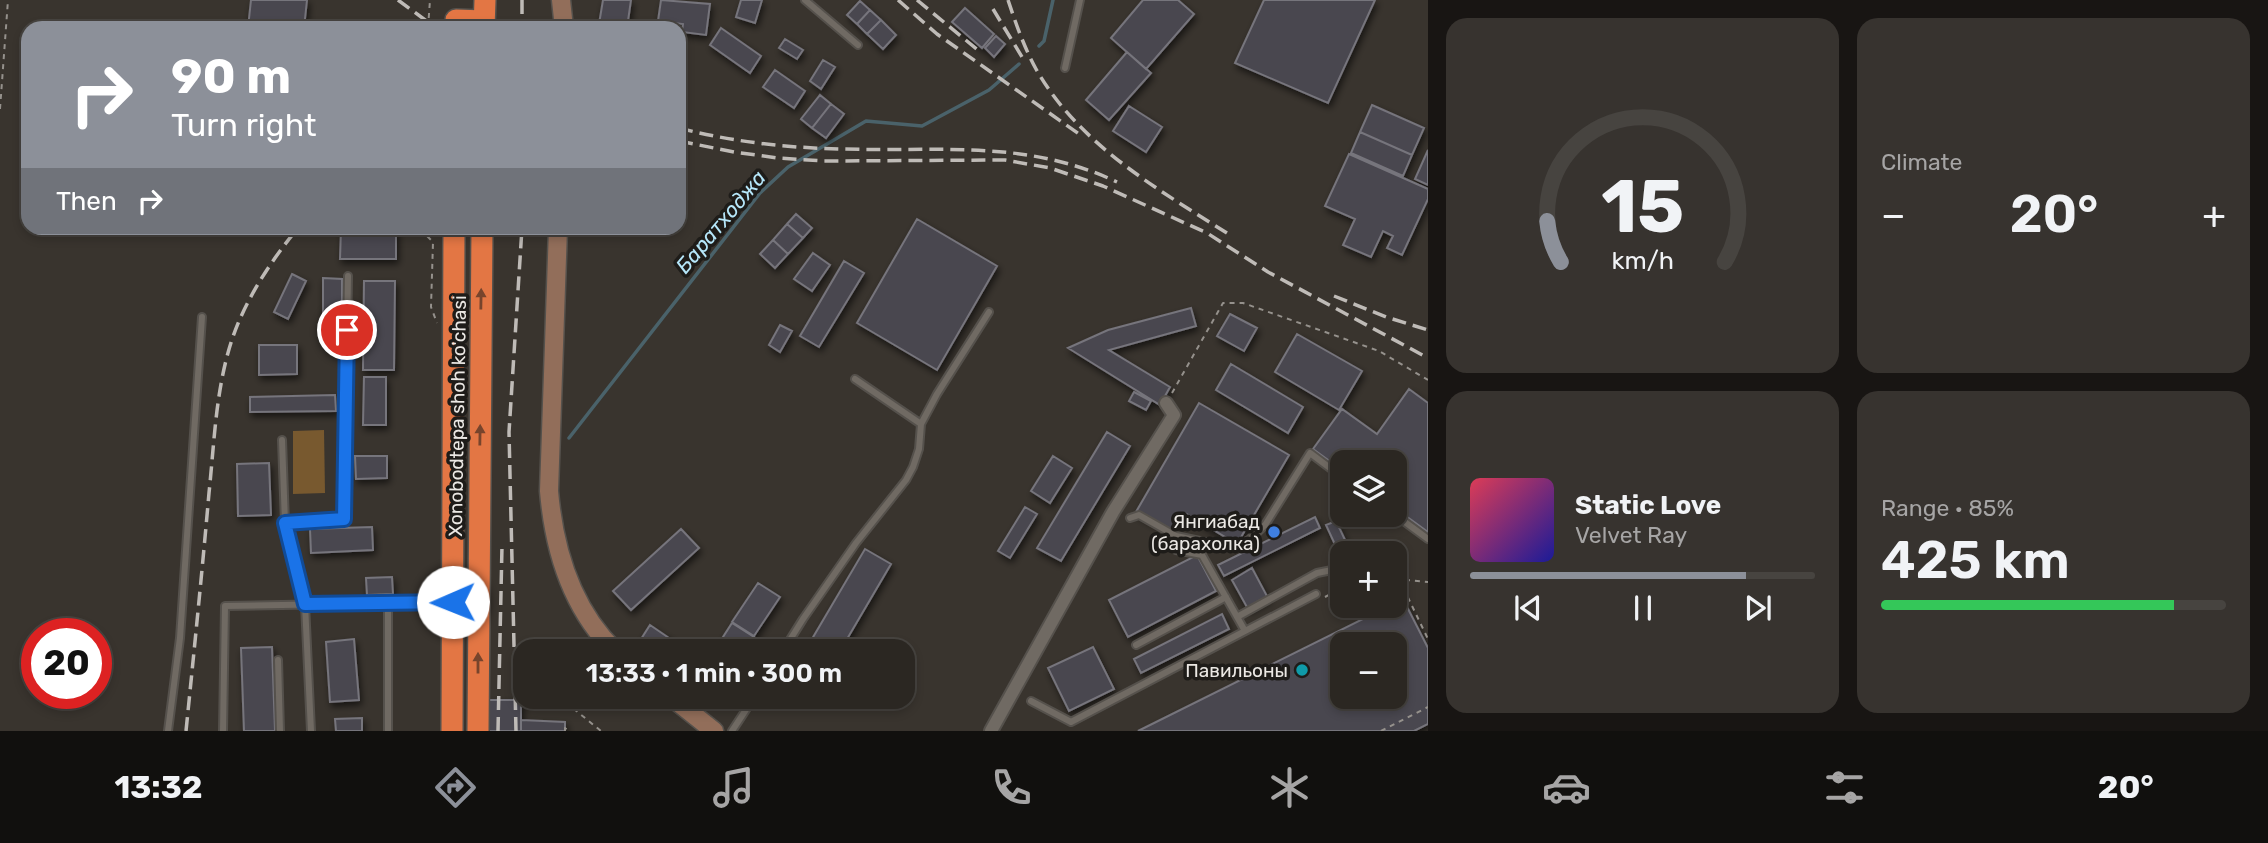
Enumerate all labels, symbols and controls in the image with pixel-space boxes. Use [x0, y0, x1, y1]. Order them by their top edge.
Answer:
text: 90 m [171, 47, 291, 105]
icon: right [56, 49, 147, 140]
text: Turn right [171, 106, 316, 144]
text: Climate [1881, 148, 1962, 176]
text: 15 [1601, 164, 1684, 250]
water label: Баратходжа [671, 165, 771, 278]
icon: right [131, 182, 169, 220]
text: 20° [2010, 183, 2098, 245]
text: Then [56, 186, 117, 217]
text: − [1881, 192, 1906, 238]
text: + [2202, 192, 2226, 238]
text: km/h [1611, 245, 1674, 274]
one-way arrow [476, 287, 487, 309]
street label: Xonobodtepa shoh ko'chasi [444, 295, 471, 537]
pin [317, 300, 377, 360]
icon: arrive [328, 311, 366, 349]
one-way arrow [474, 424, 486, 446]
map controls [1330, 450, 1407, 709]
button: layers [1330, 450, 1407, 527]
text: Static Love [1575, 490, 1721, 521]
text: Range · 85% [1881, 494, 2014, 522]
place label: Янгиабад (барахолка) [1151, 510, 1260, 555]
text: Velvet Ray [1575, 521, 1687, 549]
marker: Янгиабад (барахолка) [1266, 524, 1282, 540]
text: 425 km [1881, 529, 2070, 591]
button: + [1330, 541, 1407, 618]
position arrow [416, 565, 490, 639]
icon: previous [1509, 589, 1547, 627]
icon: pause [1624, 589, 1662, 627]
icon: next [1739, 589, 1777, 627]
speed limit sign: 20 [21, 618, 112, 709]
button: − [1330, 632, 1407, 709]
one-way arrow [472, 652, 484, 674]
text: 13:33 · 1 min · 300 m [586, 658, 842, 689]
place label: Павильоны [1185, 659, 1288, 682]
marker: Павильоны [1294, 662, 1310, 678]
icon: directions [431, 763, 480, 812]
icon: music [709, 763, 758, 812]
icon: phone [987, 763, 1036, 812]
icon: climate [1265, 763, 1314, 812]
icon: car [1542, 763, 1591, 812]
icon: filters [1820, 763, 1869, 812]
text: 13:32 [114, 768, 203, 806]
text: 20° [2098, 768, 2154, 806]

